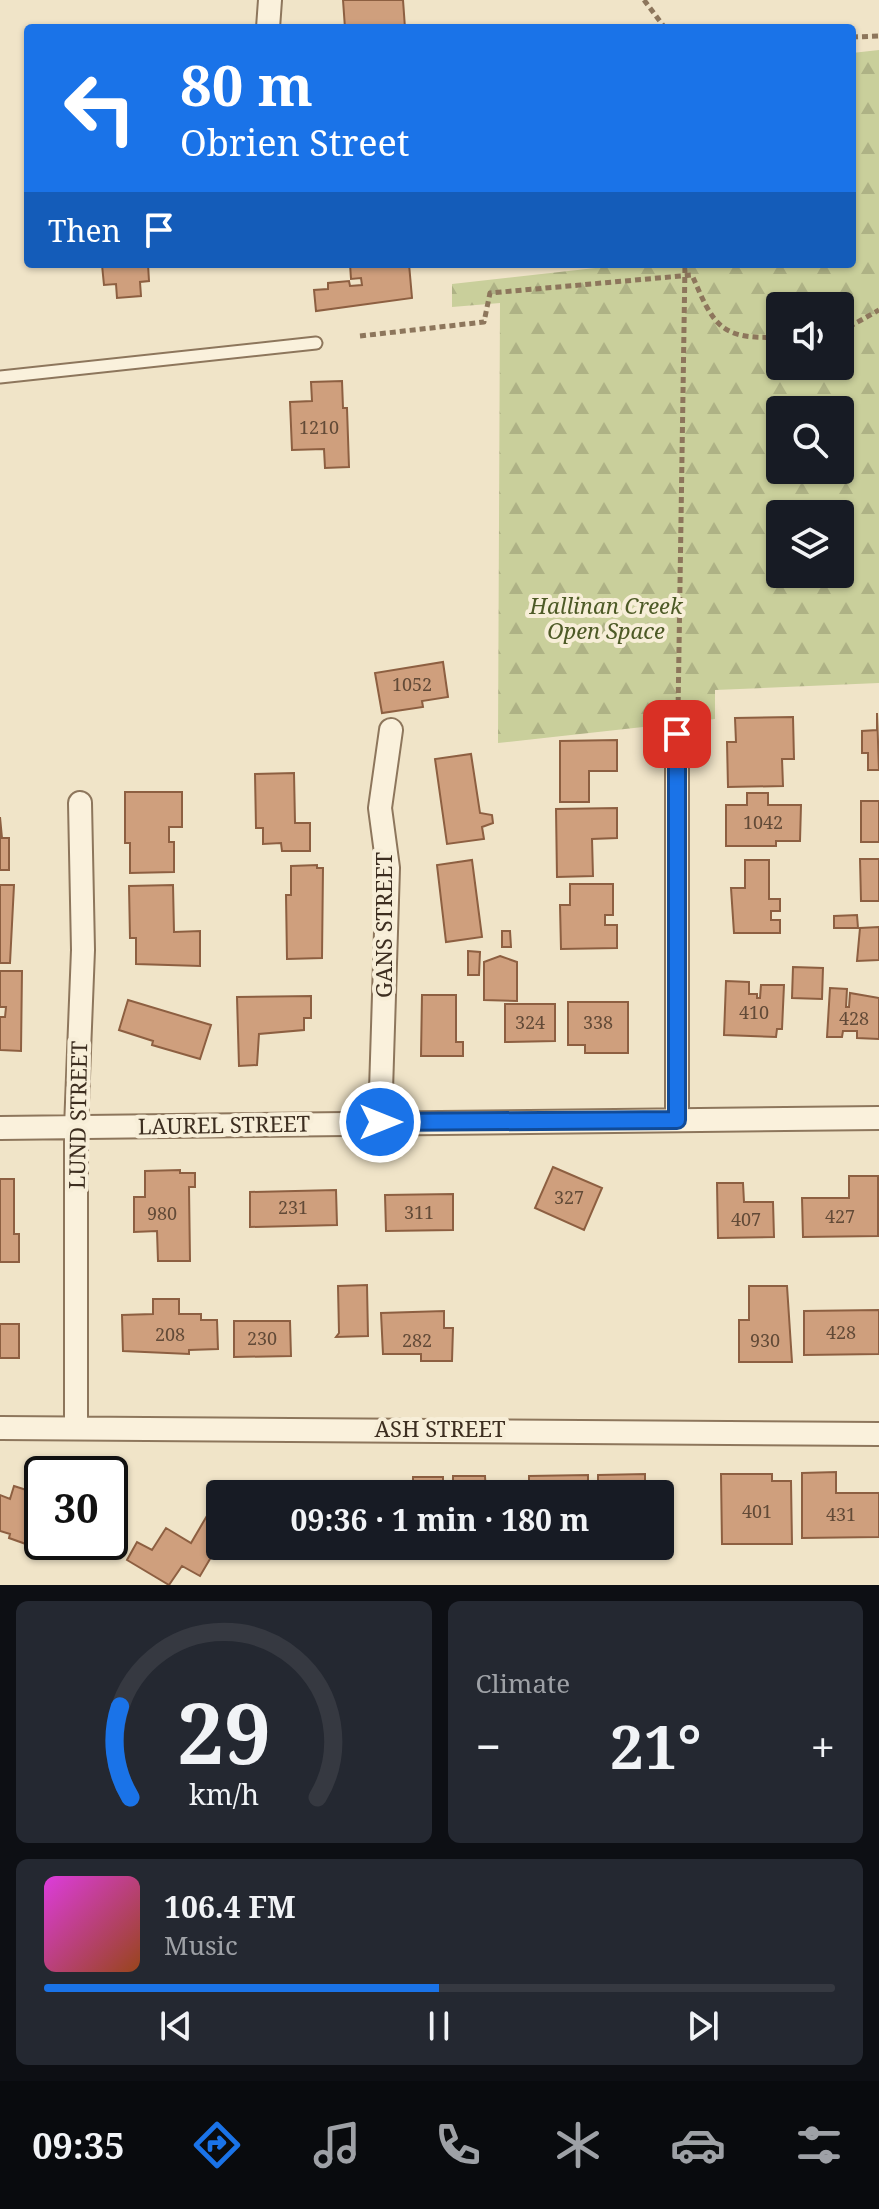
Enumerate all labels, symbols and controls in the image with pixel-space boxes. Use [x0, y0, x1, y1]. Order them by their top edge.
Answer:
text: 80 m [180, 46, 313, 122]
icon: left [48, 56, 152, 160]
text: Obrien Street [180, 118, 410, 167]
icon: arrive [137, 208, 181, 252]
text: Then [48, 210, 121, 251]
map controls [766, 292, 854, 588]
button: sound [766, 292, 854, 380]
button: search [766, 396, 854, 484]
house number: 1210 [299, 415, 339, 439]
button: layers [766, 500, 854, 588]
park label: Hallinan Creek Open Space [529, 590, 684, 645]
house number: 1052 [392, 672, 432, 696]
pin [643, 700, 711, 768]
icon: arrive [655, 712, 699, 756]
house number: 1042 [743, 810, 783, 834]
street label: GANS STREET [368, 851, 398, 998]
house number: 410 [739, 1000, 769, 1024]
house number: 428 [839, 1006, 869, 1030]
house number: 324 [515, 1010, 545, 1034]
house number: 338 [583, 1010, 613, 1034]
street label: LUND STREET [61, 1040, 93, 1189]
position arrow [338, 1080, 422, 1164]
street label: LAUREL STREET [137, 1107, 311, 1141]
house number: 327 [554, 1185, 584, 1209]
house number: 231 [278, 1195, 308, 1219]
house number: 311 [404, 1200, 434, 1224]
house number: 980 [147, 1201, 177, 1225]
house number: 427 [825, 1204, 855, 1228]
house number: 407 [731, 1207, 761, 1231]
house number: 428 [826, 1320, 856, 1344]
house number: 208 [155, 1322, 185, 1346]
house number: 230 [247, 1326, 277, 1350]
house number: 282 [402, 1328, 432, 1352]
house number: 930 [750, 1328, 780, 1352]
street label: ASH STREET [375, 1413, 506, 1443]
speed limit sign: 30 [24, 1456, 128, 1560]
text: 09:36 · 1 min · 180 m [291, 1499, 589, 1540]
house number: 401 [742, 1499, 772, 1523]
house number: 431 [826, 1502, 856, 1526]
text: Climate [476, 1665, 570, 1701]
text: 29 [177, 1675, 271, 1788]
text: 21° [610, 1705, 702, 1787]
text: − [476, 1716, 501, 1776]
text: + [810, 1716, 835, 1776]
text: km/h [189, 1774, 259, 1813]
text: 106.4 FM [164, 1886, 296, 1927]
text: Music [164, 1927, 238, 1963]
icon: previous [154, 2004, 198, 2048]
icon: pause [417, 2004, 461, 2048]
icon: next [681, 2004, 725, 2048]
icon: directions [189, 2117, 245, 2173]
icon: music [309, 2117, 365, 2173]
icon: phone [430, 2117, 486, 2173]
icon: climate [550, 2117, 606, 2173]
icon: car [670, 2117, 726, 2173]
icon: filters [791, 2117, 847, 2173]
text: 09:35 [32, 2121, 125, 2170]

